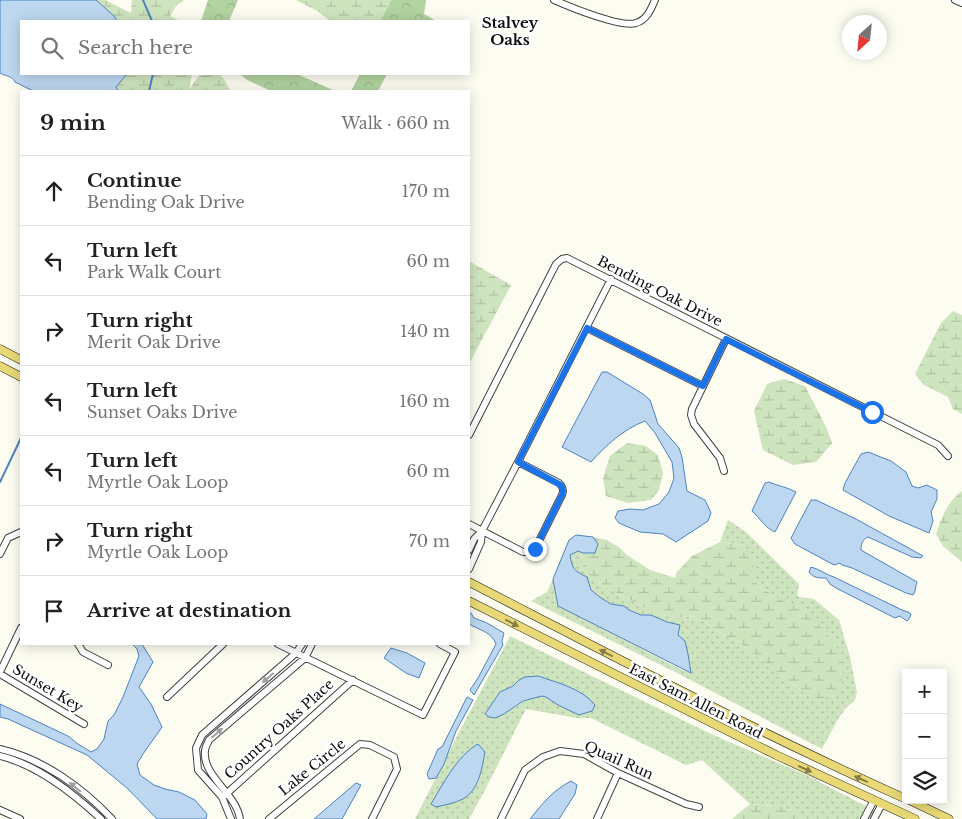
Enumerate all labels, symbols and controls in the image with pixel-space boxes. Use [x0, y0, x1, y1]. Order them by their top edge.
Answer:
district label: Stalvey Oaks [482, 13, 539, 49]
north arrow [842, 15, 887, 60]
search box [20, 20, 470, 75]
icon: search [38, 34, 66, 62]
text: Search here [78, 36, 193, 59]
text: 9 min [40, 110, 106, 136]
text: Walk · 660 m [341, 113, 450, 133]
text: Continue [87, 169, 182, 192]
icon: ahead [40, 177, 68, 205]
text: 170 m [402, 181, 450, 201]
text: Bending Oak Drive [87, 192, 245, 212]
text: Turn left [87, 239, 178, 262]
icon: left [40, 247, 68, 275]
text: 60 m [407, 251, 450, 271]
street label: Bending Oak Drive [594, 252, 726, 330]
text: Park Walk Court [87, 262, 221, 282]
text: Turn right [87, 309, 193, 332]
icon: right [40, 317, 68, 345]
text: 140 m [400, 321, 450, 341]
text: Merit Oak Drive [87, 332, 221, 352]
text: Turn left [87, 379, 178, 402]
icon: left [40, 387, 68, 415]
text: 160 m [399, 391, 450, 411]
route start [861, 401, 884, 424]
text: Sunset Oaks Drive [87, 402, 237, 422]
text: Turn left [87, 449, 178, 472]
icon: left [40, 457, 68, 485]
text: 60 m [407, 461, 450, 481]
text: Myrtle Oak Loop [87, 472, 228, 492]
text: Turn right [87, 519, 193, 542]
icon: right [40, 527, 68, 555]
text: 70 m [409, 531, 450, 551]
route end [524, 538, 547, 561]
text: Myrtle Oak Loop [87, 542, 228, 562]
icon: arrive [40, 597, 68, 625]
text: Arrive at destination [87, 599, 291, 622]
one-way arrow [505, 619, 519, 627]
one-way arrow [599, 649, 613, 657]
street label: East Sam Allen Road [626, 659, 766, 743]
street label: Sunset Key [9, 660, 87, 716]
map controls [902, 669, 947, 804]
button: + [902, 669, 947, 714]
one-way arrow [262, 672, 274, 683]
street label: Country Oaks Place [220, 675, 338, 783]
button: − [902, 714, 947, 759]
one-way arrow [211, 728, 223, 739]
street label: Lake Circle [275, 735, 349, 799]
street label: Quail Run [582, 737, 657, 783]
button: layers [902, 759, 947, 804]
one-way arrow [798, 765, 812, 773]
one-way arrow [854, 774, 868, 782]
one-way arrow [69, 781, 82, 792]

